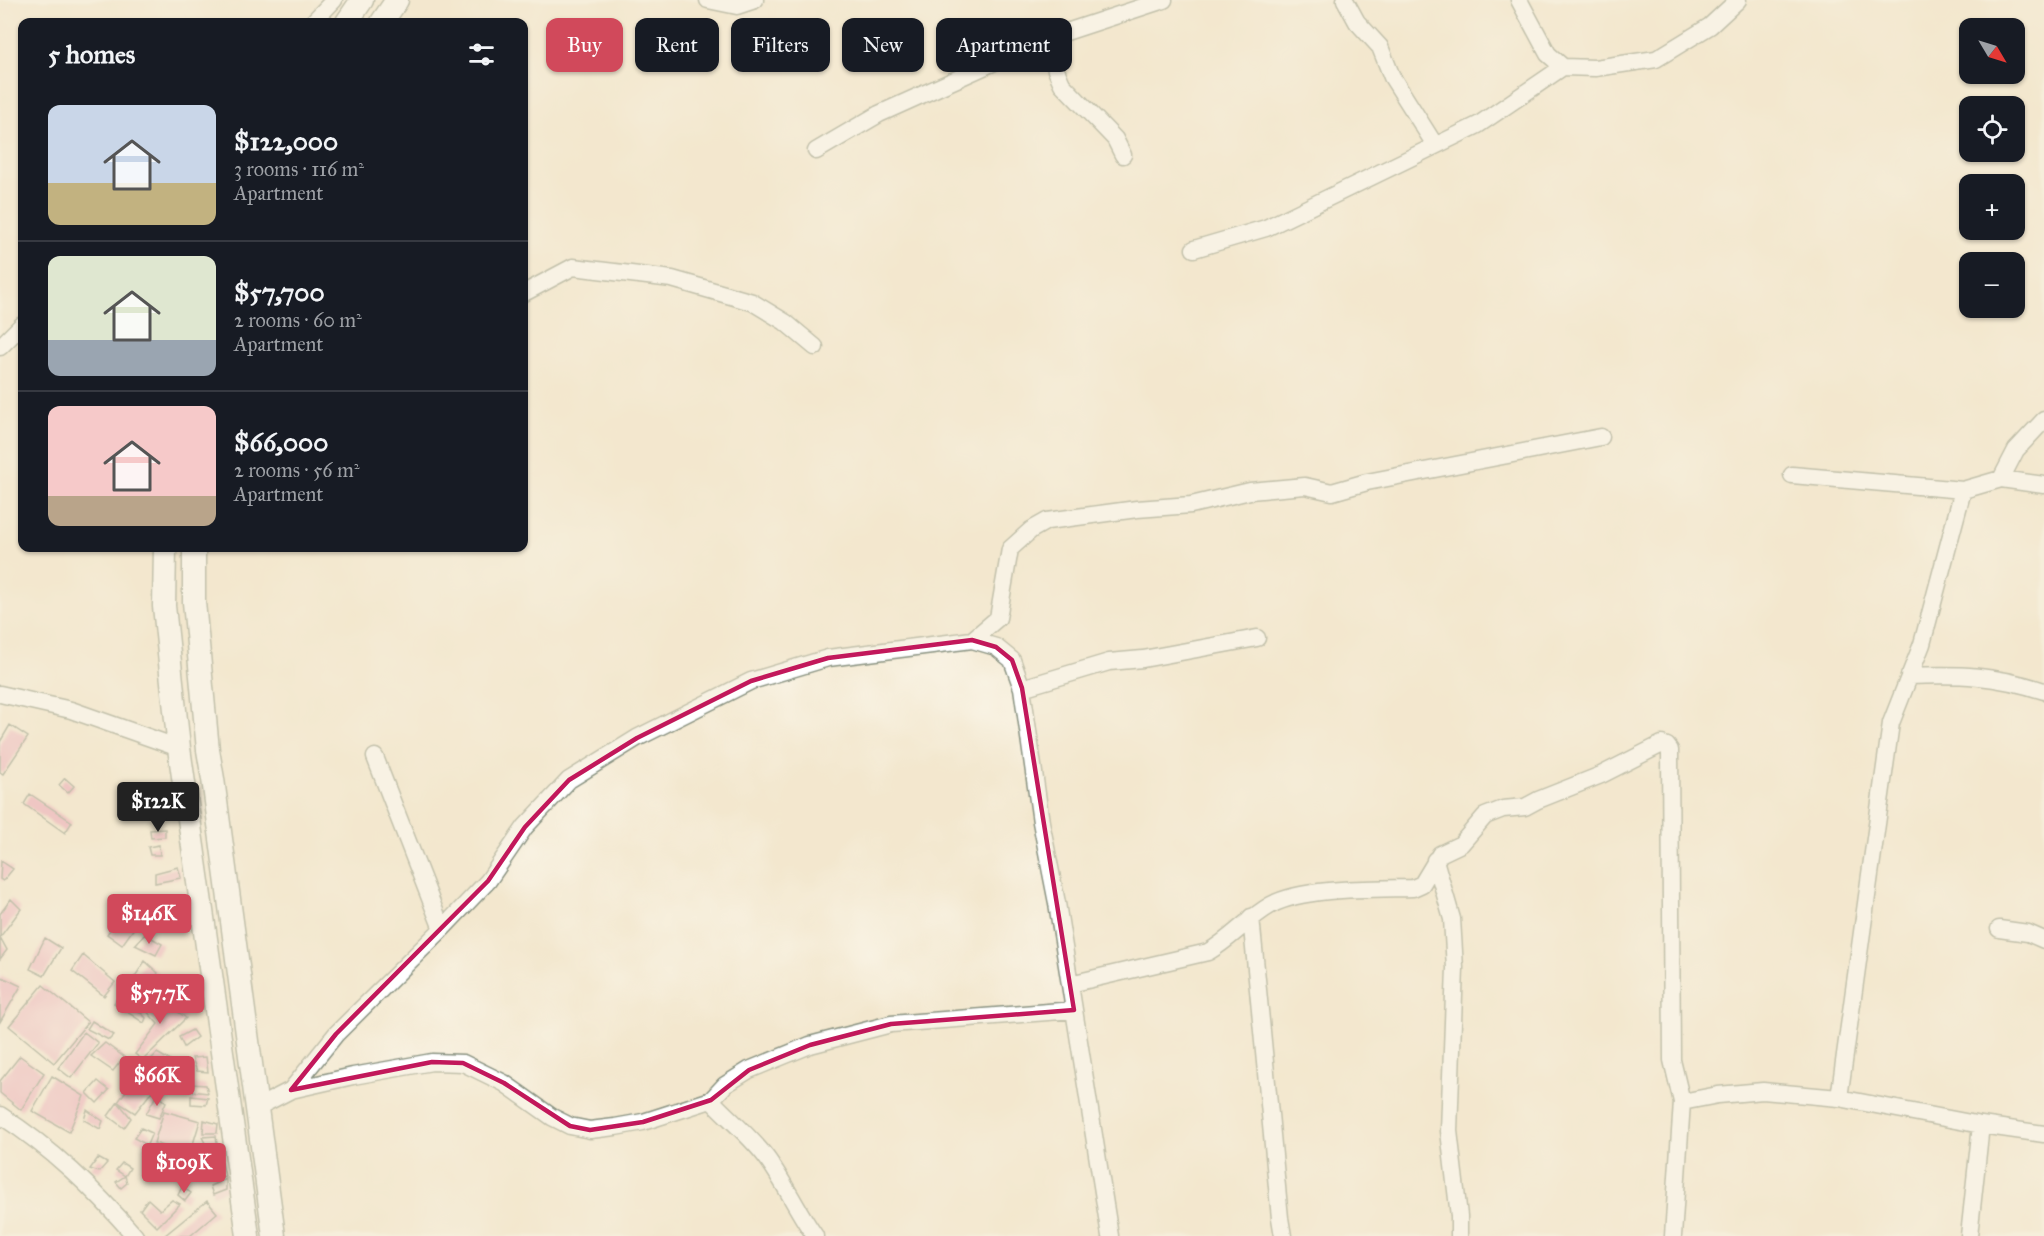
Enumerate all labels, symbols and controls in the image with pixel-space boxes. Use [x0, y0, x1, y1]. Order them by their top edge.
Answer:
chip: Buy [546, 18, 623, 72]
chip: Rent [635, 18, 719, 72]
chip: Filters [731, 18, 830, 72]
chip: New [842, 18, 924, 72]
chip: Apartment [936, 18, 1072, 72]
north arrow [1959, 18, 2025, 84]
map controls [1959, 18, 2025, 318]
text: 5 homes [48, 38, 135, 70]
icon: filters [465, 38, 498, 71]
button: locate [1959, 96, 2025, 162]
text: $122,000 [234, 125, 338, 157]
icon: home [96, 129, 168, 201]
text: 3 rooms · 116 m² [234, 157, 364, 181]
button: + [1959, 174, 2025, 240]
text: Apartment [234, 181, 323, 205]
button: − [1959, 252, 2025, 318]
text: $57,700 [234, 276, 325, 308]
icon: home [96, 280, 168, 352]
text: 2 rooms · 60 m² [234, 308, 362, 332]
text: Apartment [234, 332, 323, 356]
text: $66,000 [234, 426, 328, 458]
icon: home [96, 430, 168, 502]
text: 2 rooms · 56 m² [234, 458, 360, 482]
text: Apartment [234, 482, 323, 506]
pin: $122K [116, 782, 200, 833]
text: $122K [131, 789, 185, 813]
pin: $146K [107, 894, 191, 945]
text: $146K [121, 901, 177, 925]
pin: $57.7K [111, 974, 209, 1025]
text: $57.7K [130, 981, 190, 1005]
pin: $66K [121, 1056, 193, 1107]
text: $66K [134, 1063, 180, 1087]
pin: $109K [142, 1143, 226, 1194]
text: $109K [156, 1150, 212, 1174]

